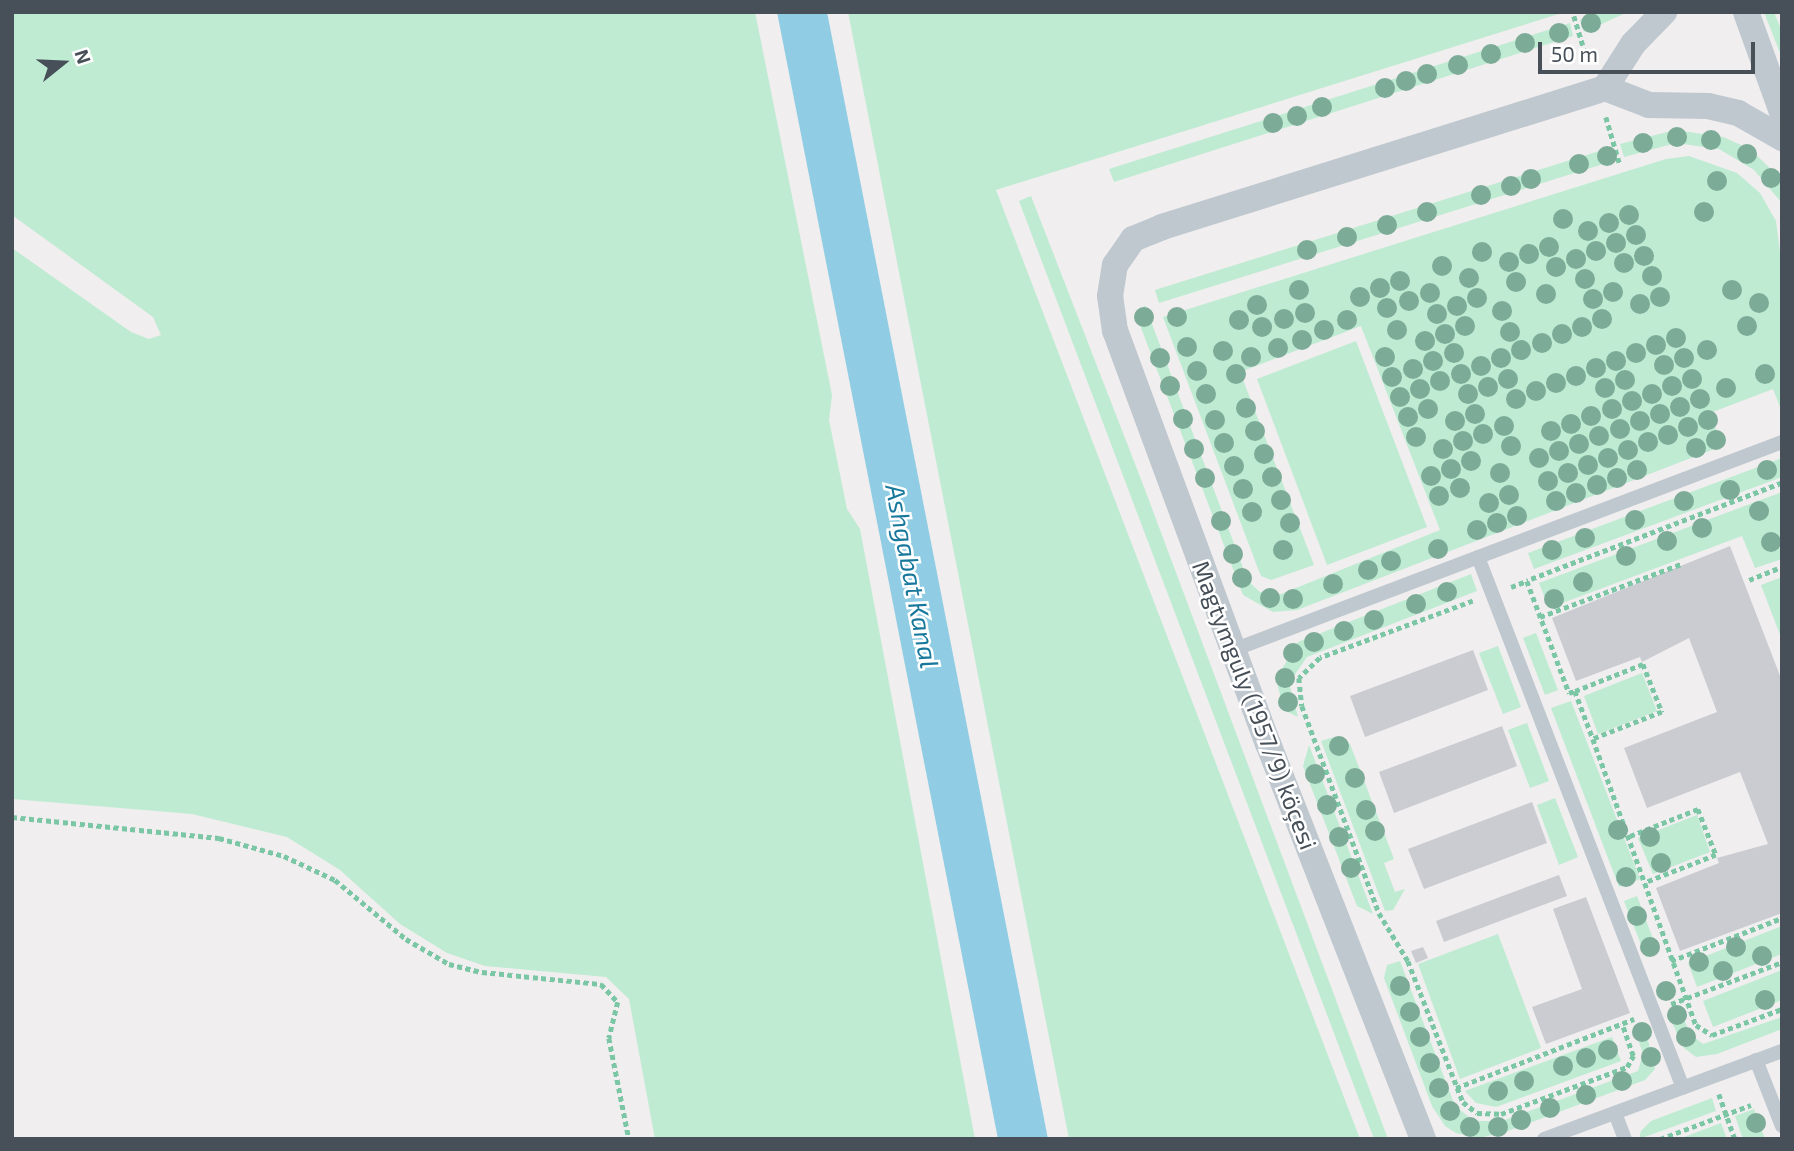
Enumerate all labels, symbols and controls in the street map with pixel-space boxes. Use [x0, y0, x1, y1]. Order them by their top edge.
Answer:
north arrow [28, 28, 98, 98]
scale bar [1542, 28, 1759, 72]
text: 50 m [1551, 41, 1598, 66]
text: N [70, 46, 97, 66]
water label: Ashgabat Kanal [880, 481, 946, 671]
street label: Magtymguly (1957/9) köçesi [1186, 556, 1324, 854]

